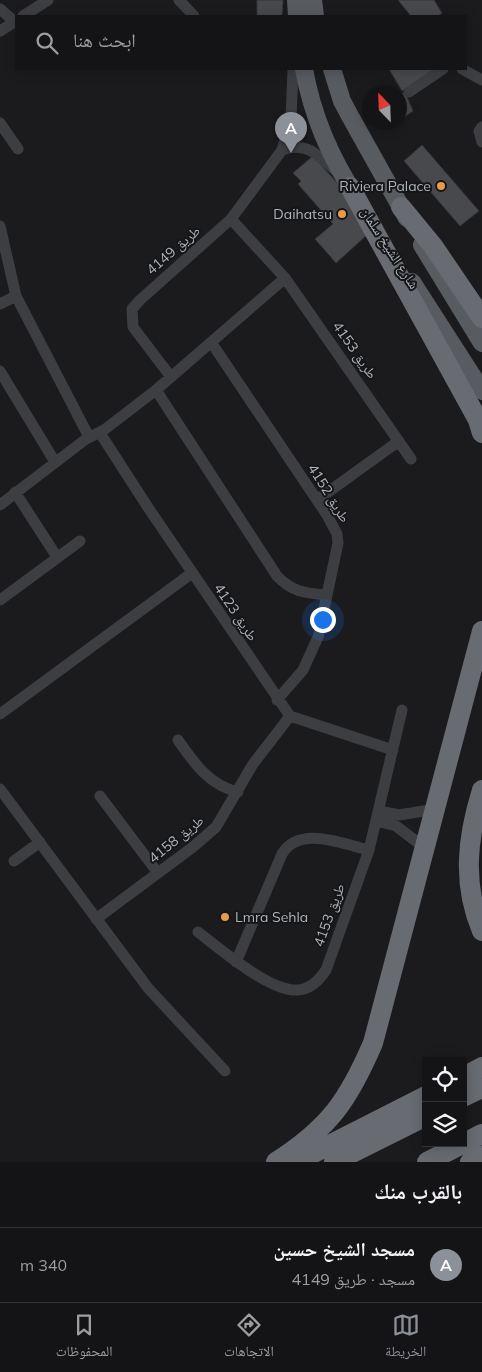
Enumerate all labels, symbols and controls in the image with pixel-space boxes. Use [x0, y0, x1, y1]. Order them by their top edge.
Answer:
search box [15, 15, 467, 70]
text: ابحث هنا [73, 28, 136, 52]
icon: search [33, 29, 61, 57]
north arrow [362, 85, 407, 130]
pin: A [275, 112, 307, 153]
place label: Riviera Palace [339, 177, 431, 195]
marker: Riviera Palace [435, 180, 447, 192]
street label: شارع الشيخ سلمان [356, 204, 423, 293]
place label: Daihatsu [273, 205, 332, 223]
marker: Daihatsu [336, 208, 348, 220]
street label: طريق 4149 [142, 222, 204, 279]
street label: طريق 4153 [328, 318, 381, 383]
street label: طريق 4152 [303, 460, 354, 526]
street label: طريق 4123 [209, 580, 262, 645]
your location [310, 607, 336, 633]
street label: طريق 4158 [145, 811, 208, 868]
street label: طريق 4153 [309, 881, 350, 949]
place label: Lmra Sehla [235, 908, 308, 926]
marker: Lmra Sehla [219, 911, 231, 923]
map controls [422, 1057, 467, 1147]
button: locate [422, 1057, 467, 1102]
button: layers [422, 1102, 467, 1147]
text: بالقرب منك [374, 1178, 462, 1204]
text: مسجد الشيخ حسين [274, 1237, 415, 1261]
text: 340 m [20, 1255, 67, 1275]
text: A [440, 1255, 452, 1275]
text: مسجد · طريق 4149 [291, 1269, 415, 1289]
tab: المحفوظات [56, 1311, 113, 1365]
tab: الاتجاهات [224, 1311, 274, 1365]
tab: الخريطة [385, 1311, 426, 1365]

